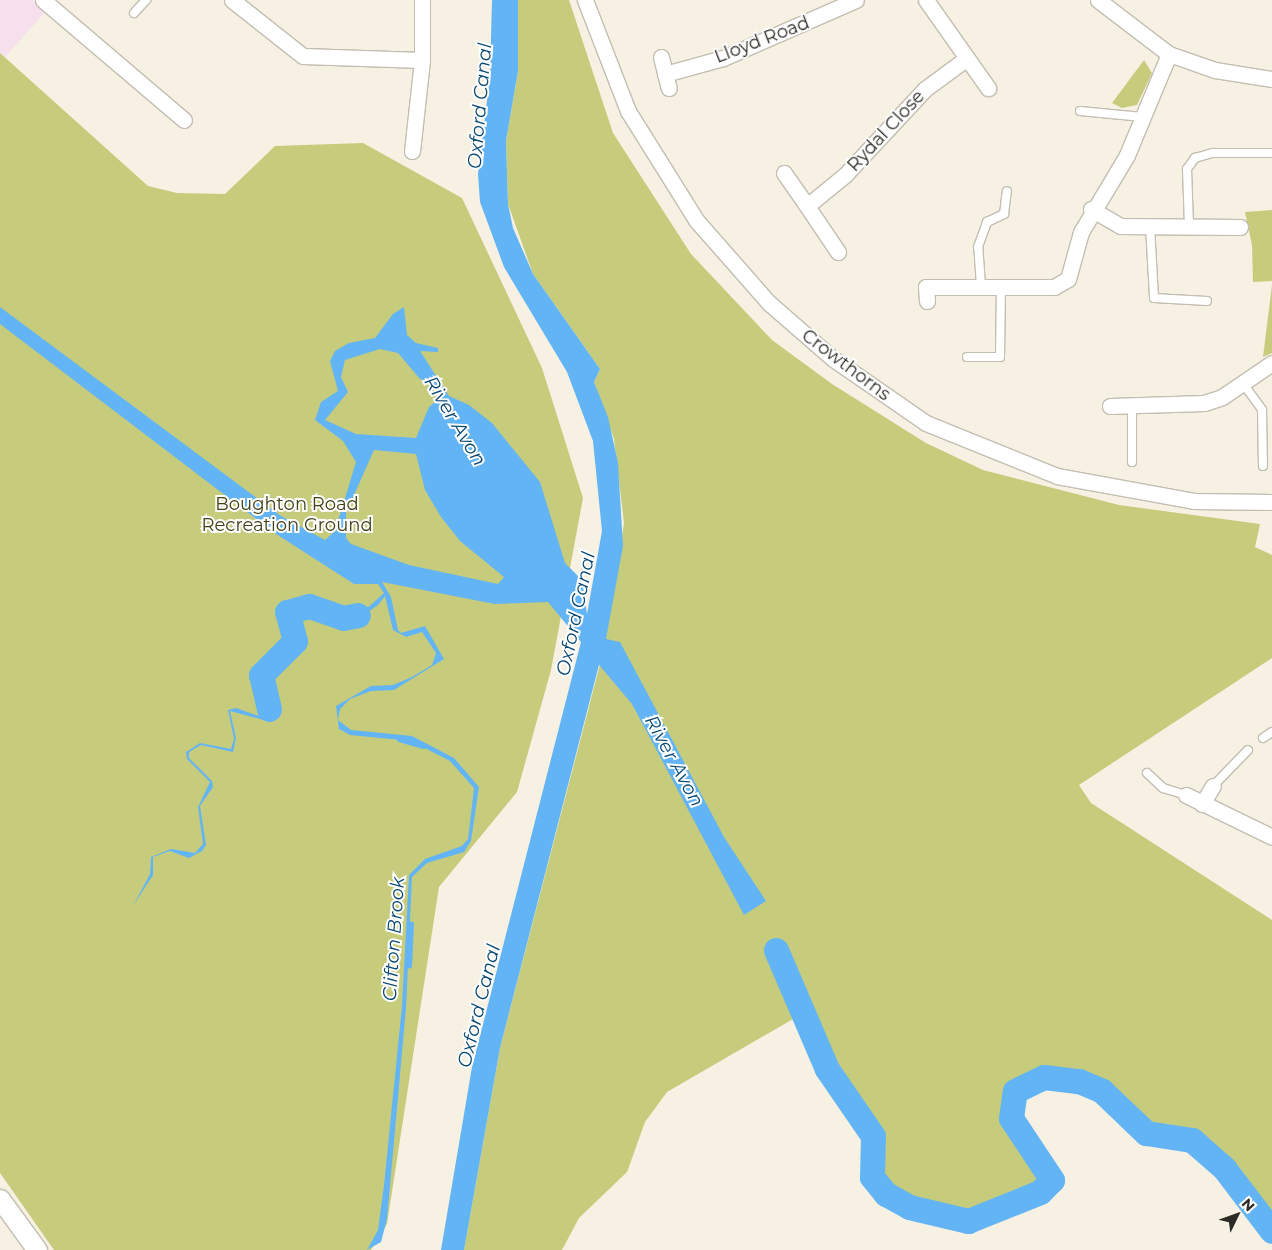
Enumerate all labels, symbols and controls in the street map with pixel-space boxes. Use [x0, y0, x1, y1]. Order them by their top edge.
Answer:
street label: Lloyd Road [711, 12, 813, 68]
water label: Oxford Canal [463, 42, 497, 170]
street label: Rydal Close [843, 86, 929, 176]
street label: Crowthorns [797, 325, 895, 405]
water label: River Avon [419, 372, 491, 470]
park label: Boughton Road Recreation Ground [201, 494, 373, 536]
water label: Oxford Canal [552, 550, 600, 678]
water label: River Avon [640, 711, 708, 811]
water label: Clifton Brook [378, 876, 410, 1002]
water label: Oxford Canal [453, 942, 505, 1070]
north arrow [1212, 1190, 1262, 1240]
text: N [1238, 1195, 1259, 1215]

